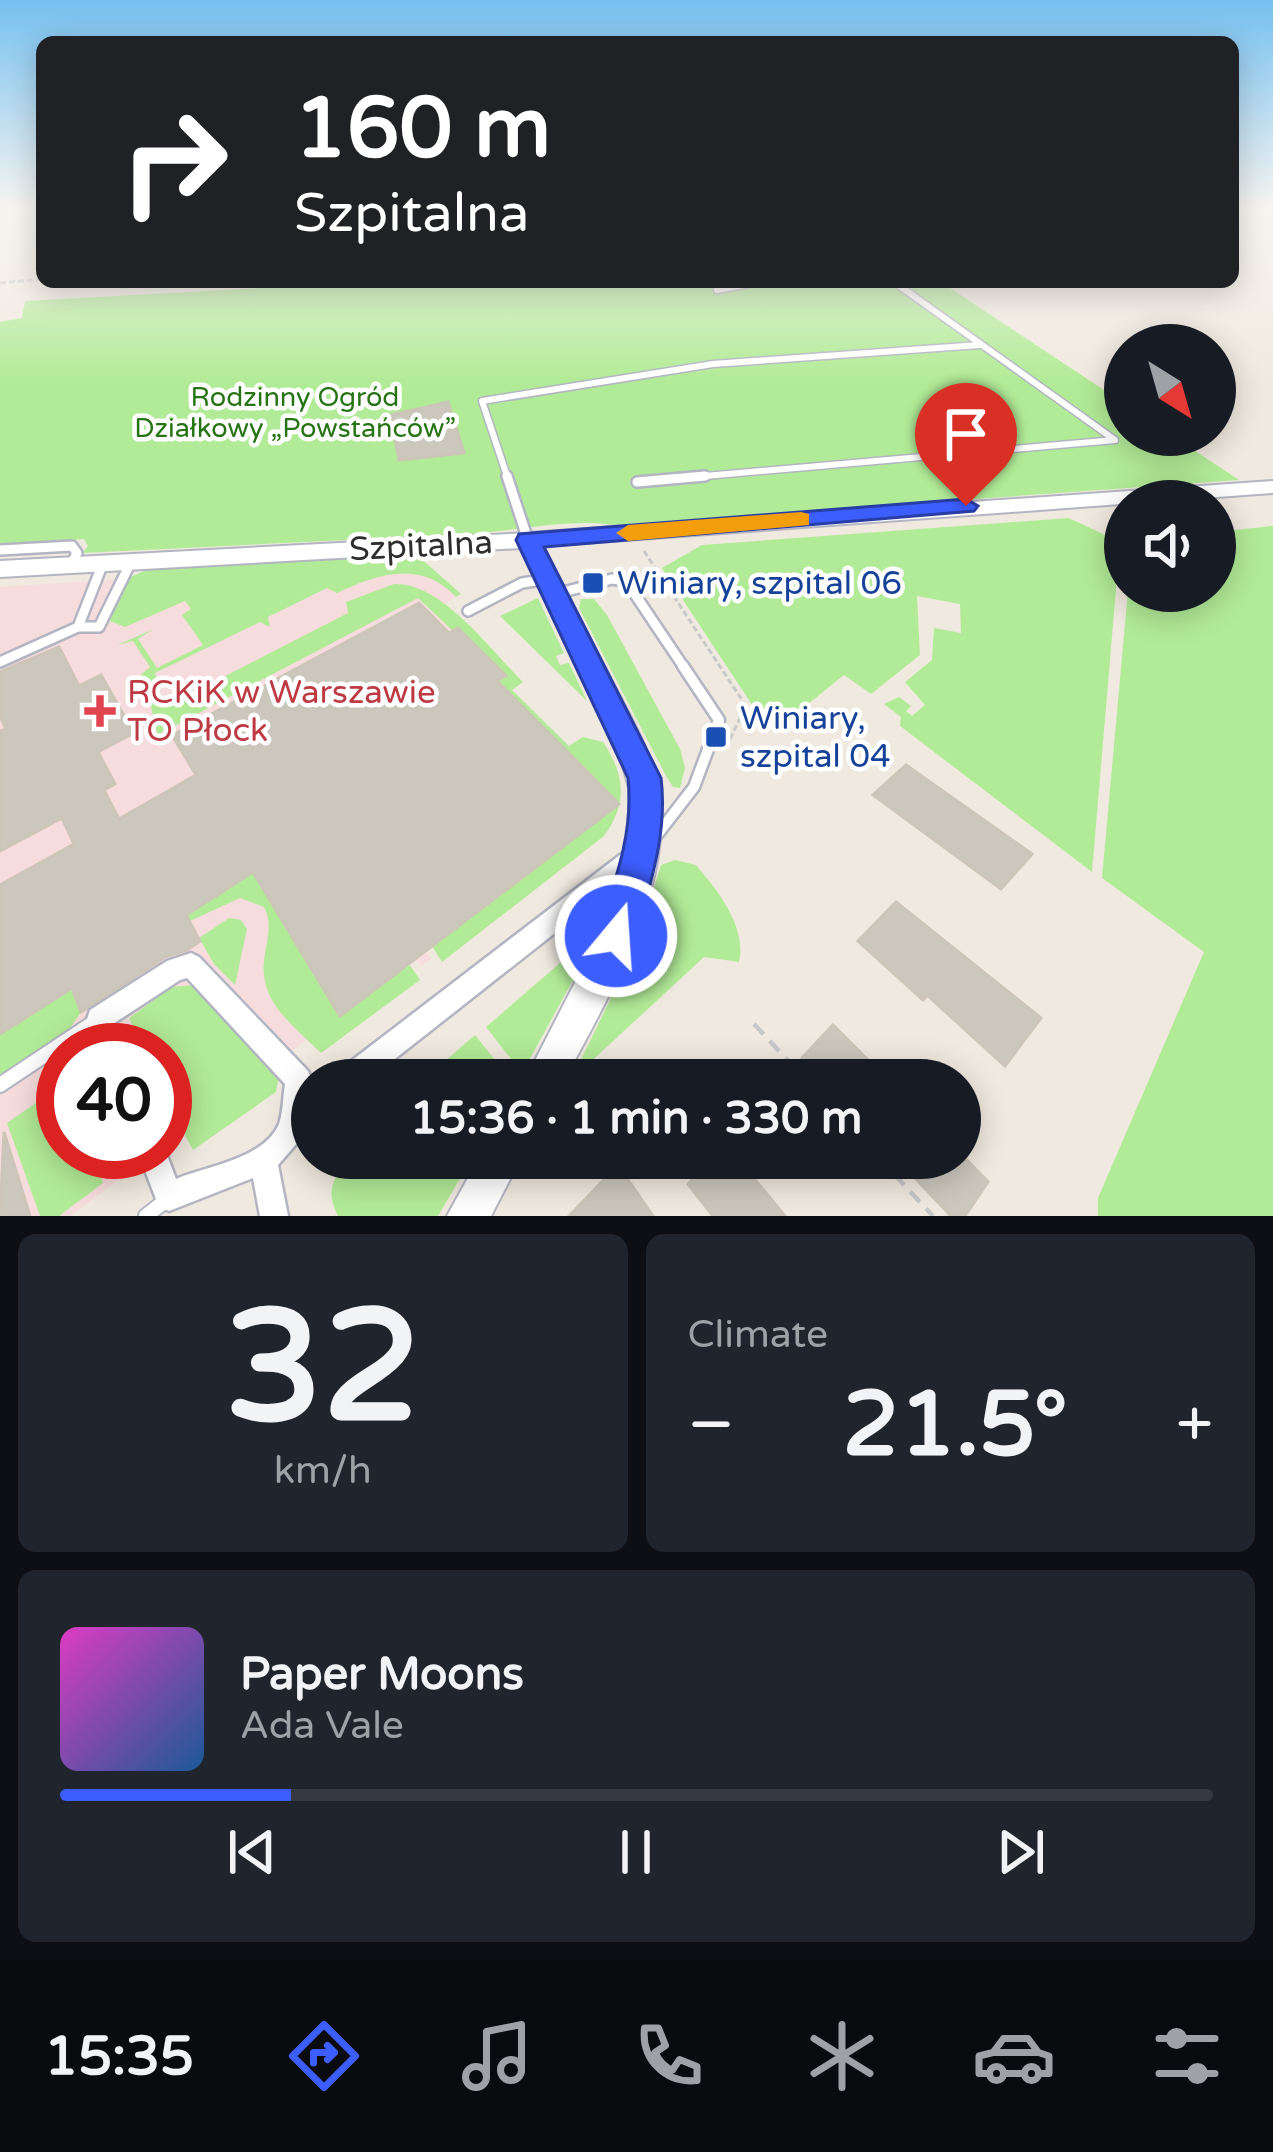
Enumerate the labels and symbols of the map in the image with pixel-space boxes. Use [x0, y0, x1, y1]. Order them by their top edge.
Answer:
north arrow [1104, 324, 1236, 456]
park label: Rodzinny Ogród Działkowy „Powstańców” [134, 381, 456, 445]
pin [915, 383, 1017, 506]
street label: Szpitalna [348, 523, 494, 569]
place label: Winiary, szpital 06 [617, 564, 902, 603]
marker: Winiary, szpital 06 [580, 570, 606, 596]
place label: RCKiK w Warszawie TO Płock [127, 673, 436, 750]
marker: RCKiK w Warszawie TO Płock [84, 695, 116, 727]
place label: Winiary, szpital 04 [740, 699, 891, 776]
marker: Winiary, szpital 04 [703, 724, 729, 750]
position arrow [553, 873, 679, 999]
speed limit sign: 40 [36, 1023, 192, 1179]

